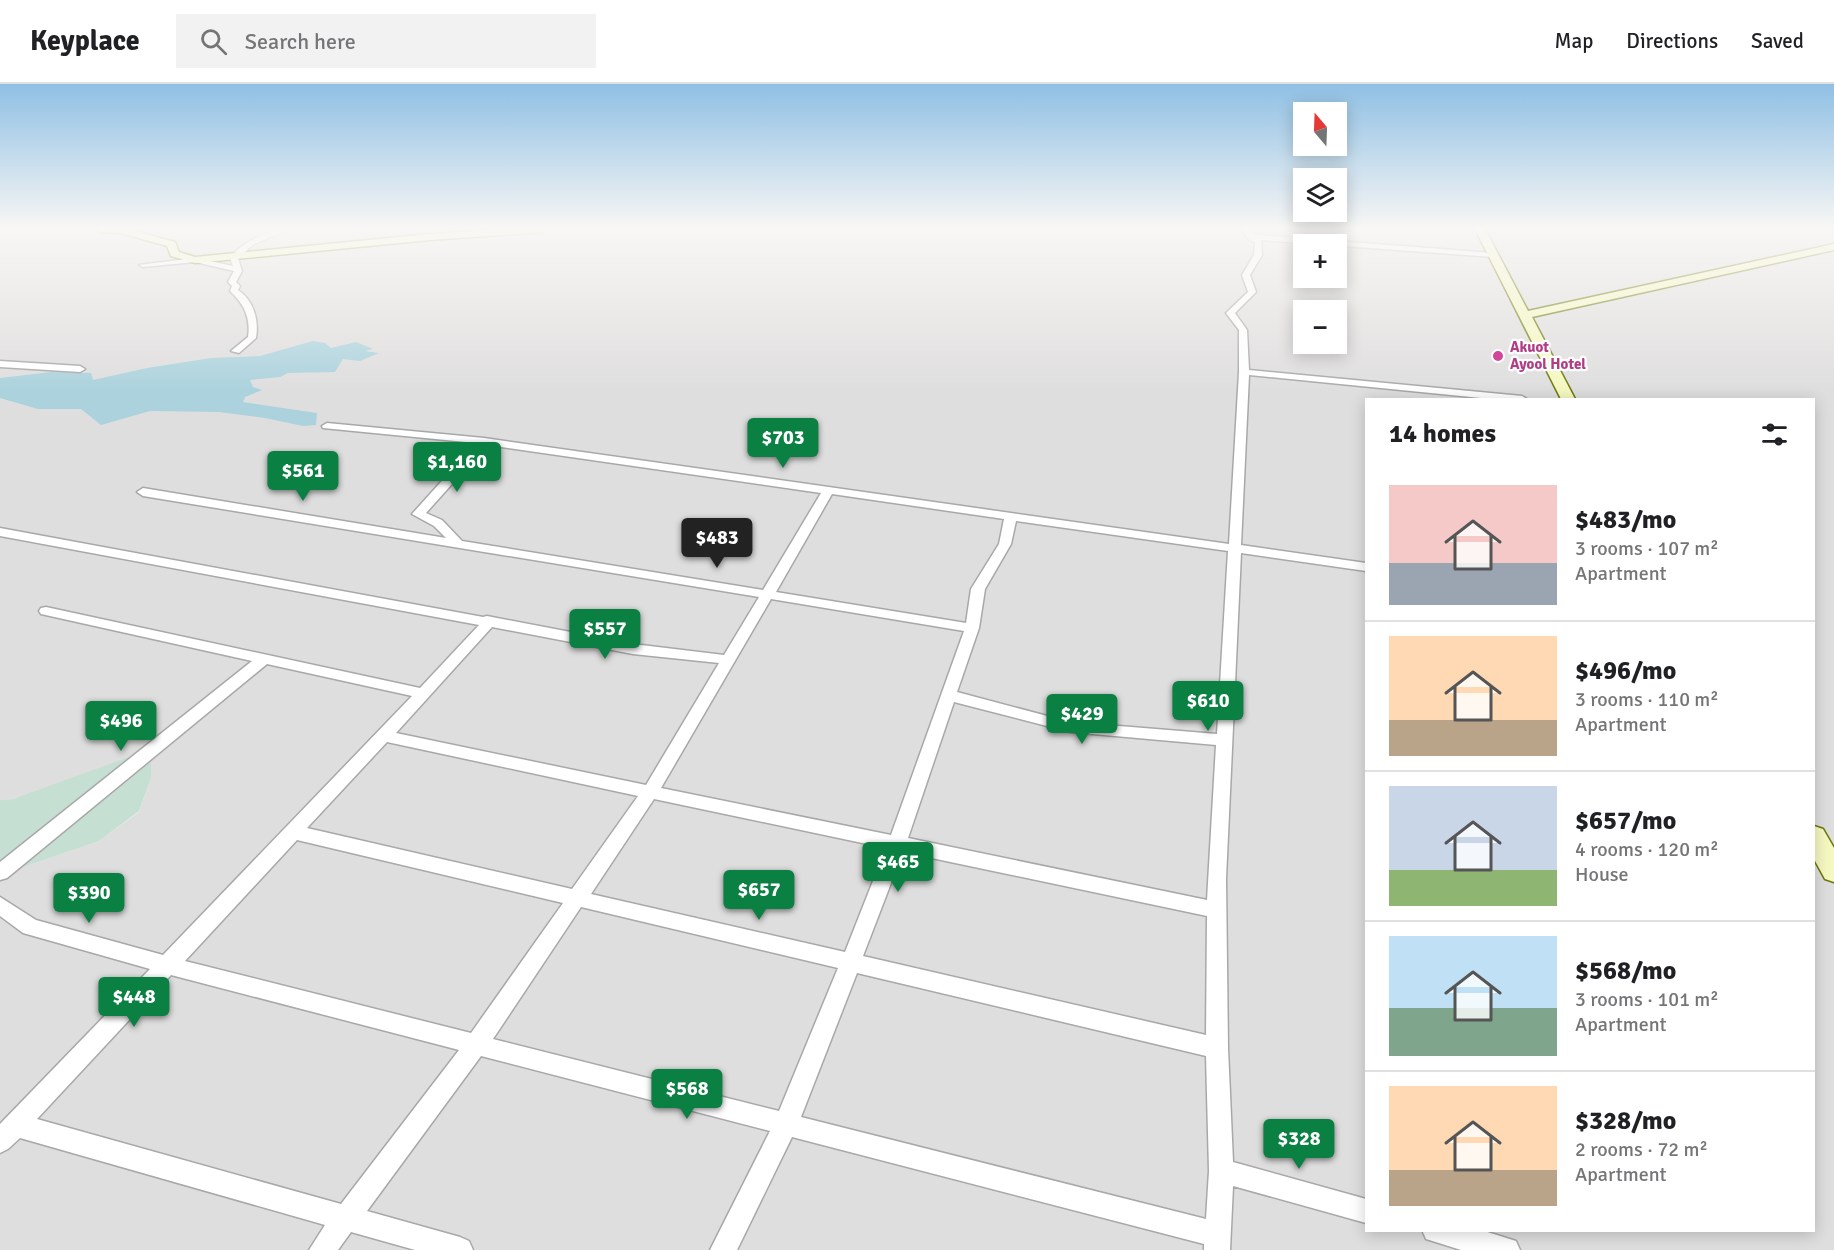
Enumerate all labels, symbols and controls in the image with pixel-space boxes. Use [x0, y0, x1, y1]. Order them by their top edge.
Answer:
search box [176, 14, 596, 68]
text: Keyplace [30, 24, 140, 58]
icon: search [197, 25, 230, 58]
text: Search here [245, 28, 356, 55]
text: Map [1555, 28, 1593, 54]
text: Directions [1626, 28, 1718, 54]
text: Saved [1751, 28, 1804, 54]
north arrow [1293, 102, 1347, 156]
map controls [1293, 102, 1347, 354]
button: layers [1293, 168, 1347, 222]
button: + [1293, 234, 1347, 288]
button: − [1293, 300, 1347, 354]
place label: Akuot Ayool Hotel [1510, 338, 1586, 373]
marker: Akuot Ayool Hotel [1491, 349, 1505, 363]
pin: $703 [747, 418, 819, 469]
text: 14 homes [1389, 418, 1496, 450]
icon: filters [1758, 418, 1791, 451]
text: $703 [761, 425, 805, 450]
pin: $1,160 [408, 442, 506, 493]
text: $1,160 [427, 449, 487, 474]
pin: $561 [267, 451, 339, 502]
text: $561 [281, 458, 325, 483]
text: $483/mo [1575, 504, 1676, 536]
icon: home [1437, 509, 1509, 581]
pin: $483 [681, 518, 753, 569]
text: $483 [695, 525, 739, 550]
text: 3 rooms · 107 m² [1575, 536, 1719, 561]
text: Apartment [1575, 561, 1667, 586]
pin: $557 [569, 609, 641, 660]
text: $557 [583, 616, 627, 641]
text: $496/mo [1575, 655, 1676, 687]
icon: home [1437, 660, 1509, 732]
pin: $610 [1172, 681, 1244, 732]
text: 3 rooms · 110 m² [1575, 687, 1719, 712]
text: $610 [1186, 688, 1230, 713]
pin: $429 [1046, 694, 1118, 745]
pin: $496 [85, 701, 157, 752]
text: $429 [1060, 701, 1104, 726]
text: $496 [99, 708, 143, 733]
text: Apartment [1575, 712, 1667, 737]
text: $657/mo [1575, 805, 1676, 837]
icon: home [1437, 810, 1509, 882]
text: 4 rooms · 120 m² [1575, 837, 1719, 862]
pin: $465 [862, 842, 934, 893]
text: $465 [876, 849, 920, 874]
text: House [1575, 862, 1629, 887]
pin: $657 [723, 870, 795, 921]
pin: $390 [53, 873, 125, 924]
text: $657 [737, 877, 781, 902]
text: $390 [67, 880, 111, 905]
text: $568/mo [1575, 955, 1676, 987]
icon: home [1437, 960, 1509, 1032]
pin: $448 [98, 977, 170, 1028]
text: $448 [112, 984, 156, 1009]
text: 3 rooms · 101 m² [1575, 987, 1719, 1012]
text: Apartment [1575, 1012, 1667, 1037]
pin: $568 [651, 1069, 723, 1120]
text: $568 [665, 1076, 709, 1101]
text: $328/mo [1575, 1105, 1676, 1137]
icon: home [1437, 1110, 1509, 1182]
pin: $328 [1263, 1119, 1335, 1170]
text: $328 [1277, 1126, 1321, 1151]
text: 2 rooms · 72 m² [1575, 1137, 1708, 1162]
text: Apartment [1575, 1162, 1667, 1187]

